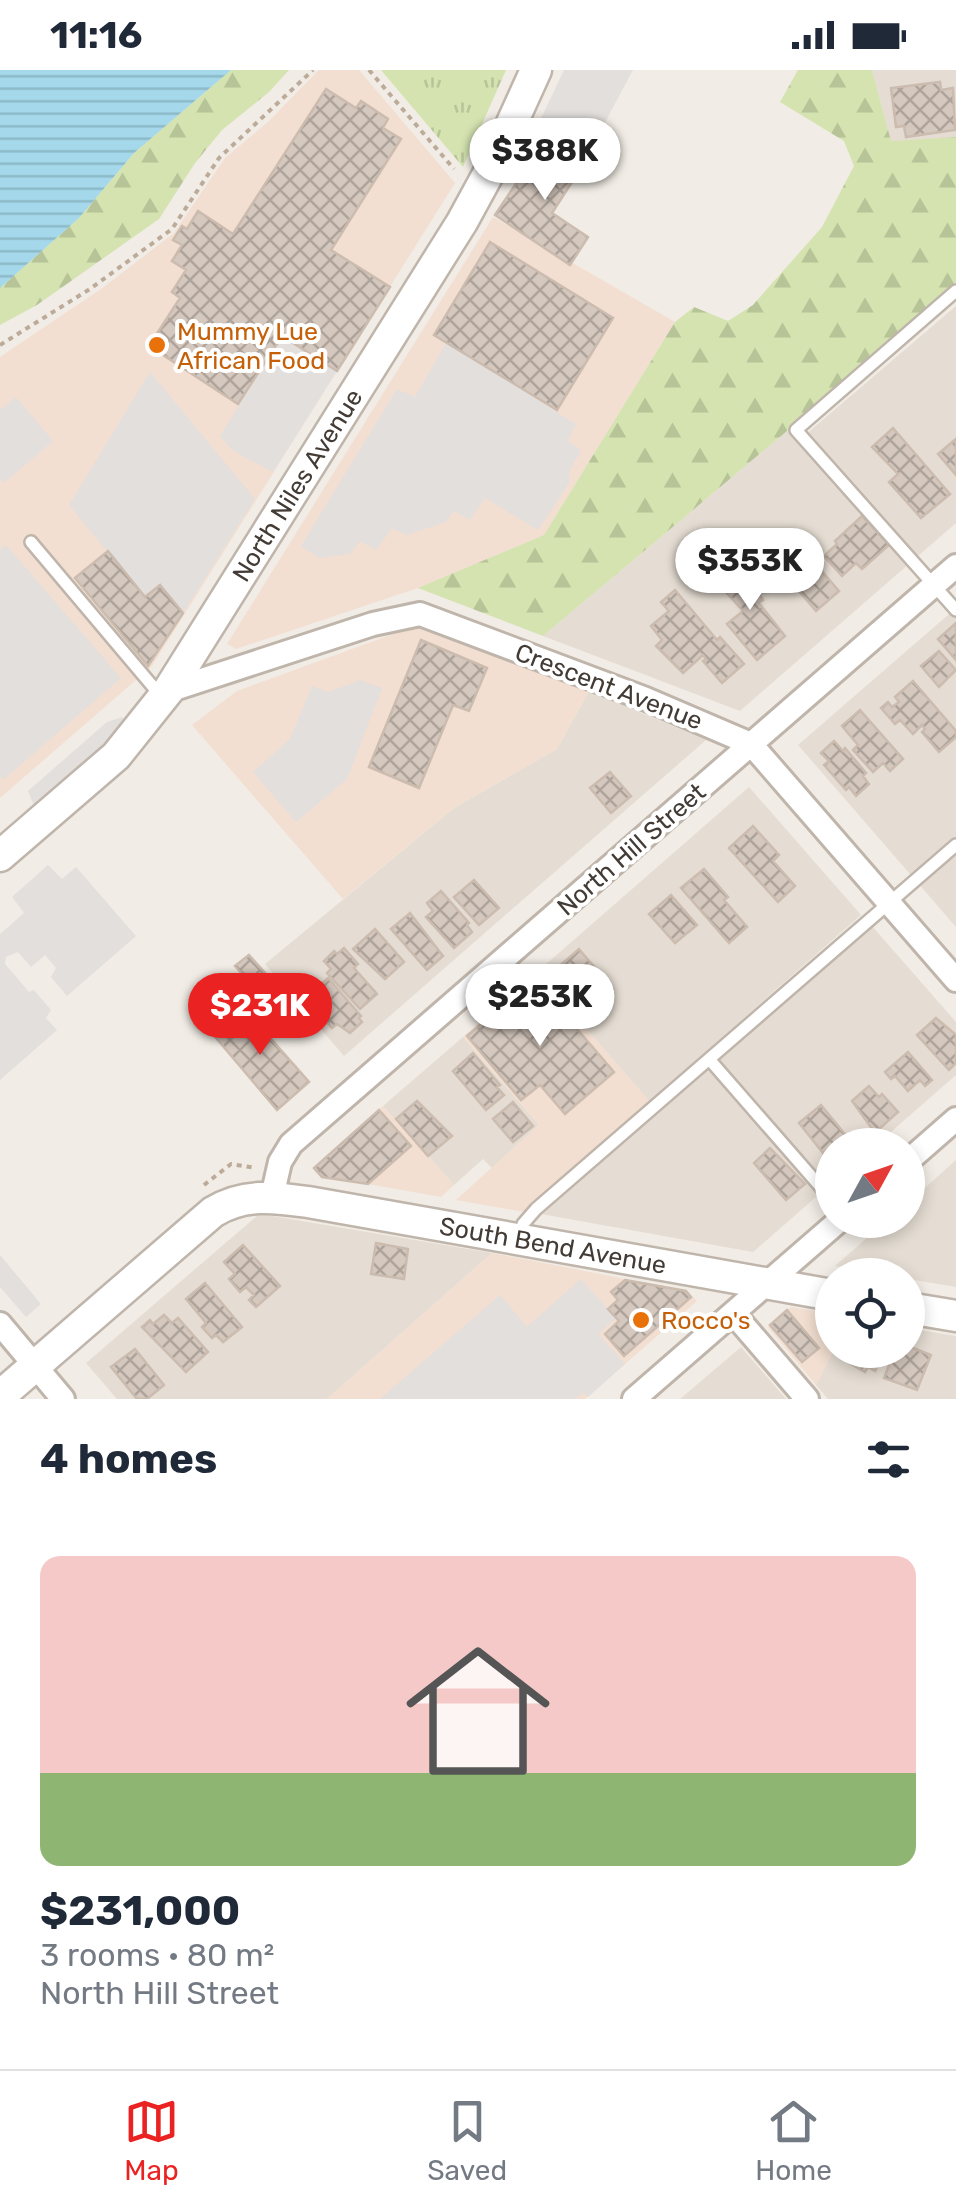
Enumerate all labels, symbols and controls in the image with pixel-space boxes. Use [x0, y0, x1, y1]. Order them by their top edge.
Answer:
text: 11:16 [50, 12, 143, 58]
pin: $388K [475, 118, 615, 203]
text: $388K [491, 131, 599, 169]
place label: Mummy Lue African Food [177, 317, 325, 375]
marker: Mummy Lue African Food [146, 334, 168, 356]
street label: North Niles Avenue [226, 384, 368, 587]
pin: $353K [680, 528, 820, 613]
text: $353K [697, 541, 803, 579]
street label: Crescent Avenue [511, 637, 707, 736]
street label: North Hill Street [551, 777, 711, 922]
pin: $253K [470, 964, 610, 1049]
pin: $231K [190, 973, 330, 1058]
text: $253K [487, 977, 593, 1015]
text: $231K [210, 986, 310, 1024]
north arrow [815, 1128, 925, 1238]
map controls [815, 1128, 925, 1368]
street label: South Bend Avenue [437, 1211, 669, 1280]
button: locate [815, 1258, 925, 1368]
place label: Rocco's [661, 1306, 750, 1335]
marker: Rocco's [630, 1309, 652, 1331]
icon: filters [861, 1432, 916, 1487]
text: 4 homes [40, 1434, 217, 1484]
icon: home [388, 1621, 568, 1801]
text: $231,000 [40, 1886, 240, 1936]
text: 3 rooms · 80 m² [40, 1936, 275, 1974]
text: North Hill Street [40, 1974, 279, 2012]
tab: Map [124, 2094, 179, 2187]
tab: Saved [427, 2094, 507, 2187]
tab: Home [755, 2094, 832, 2187]

